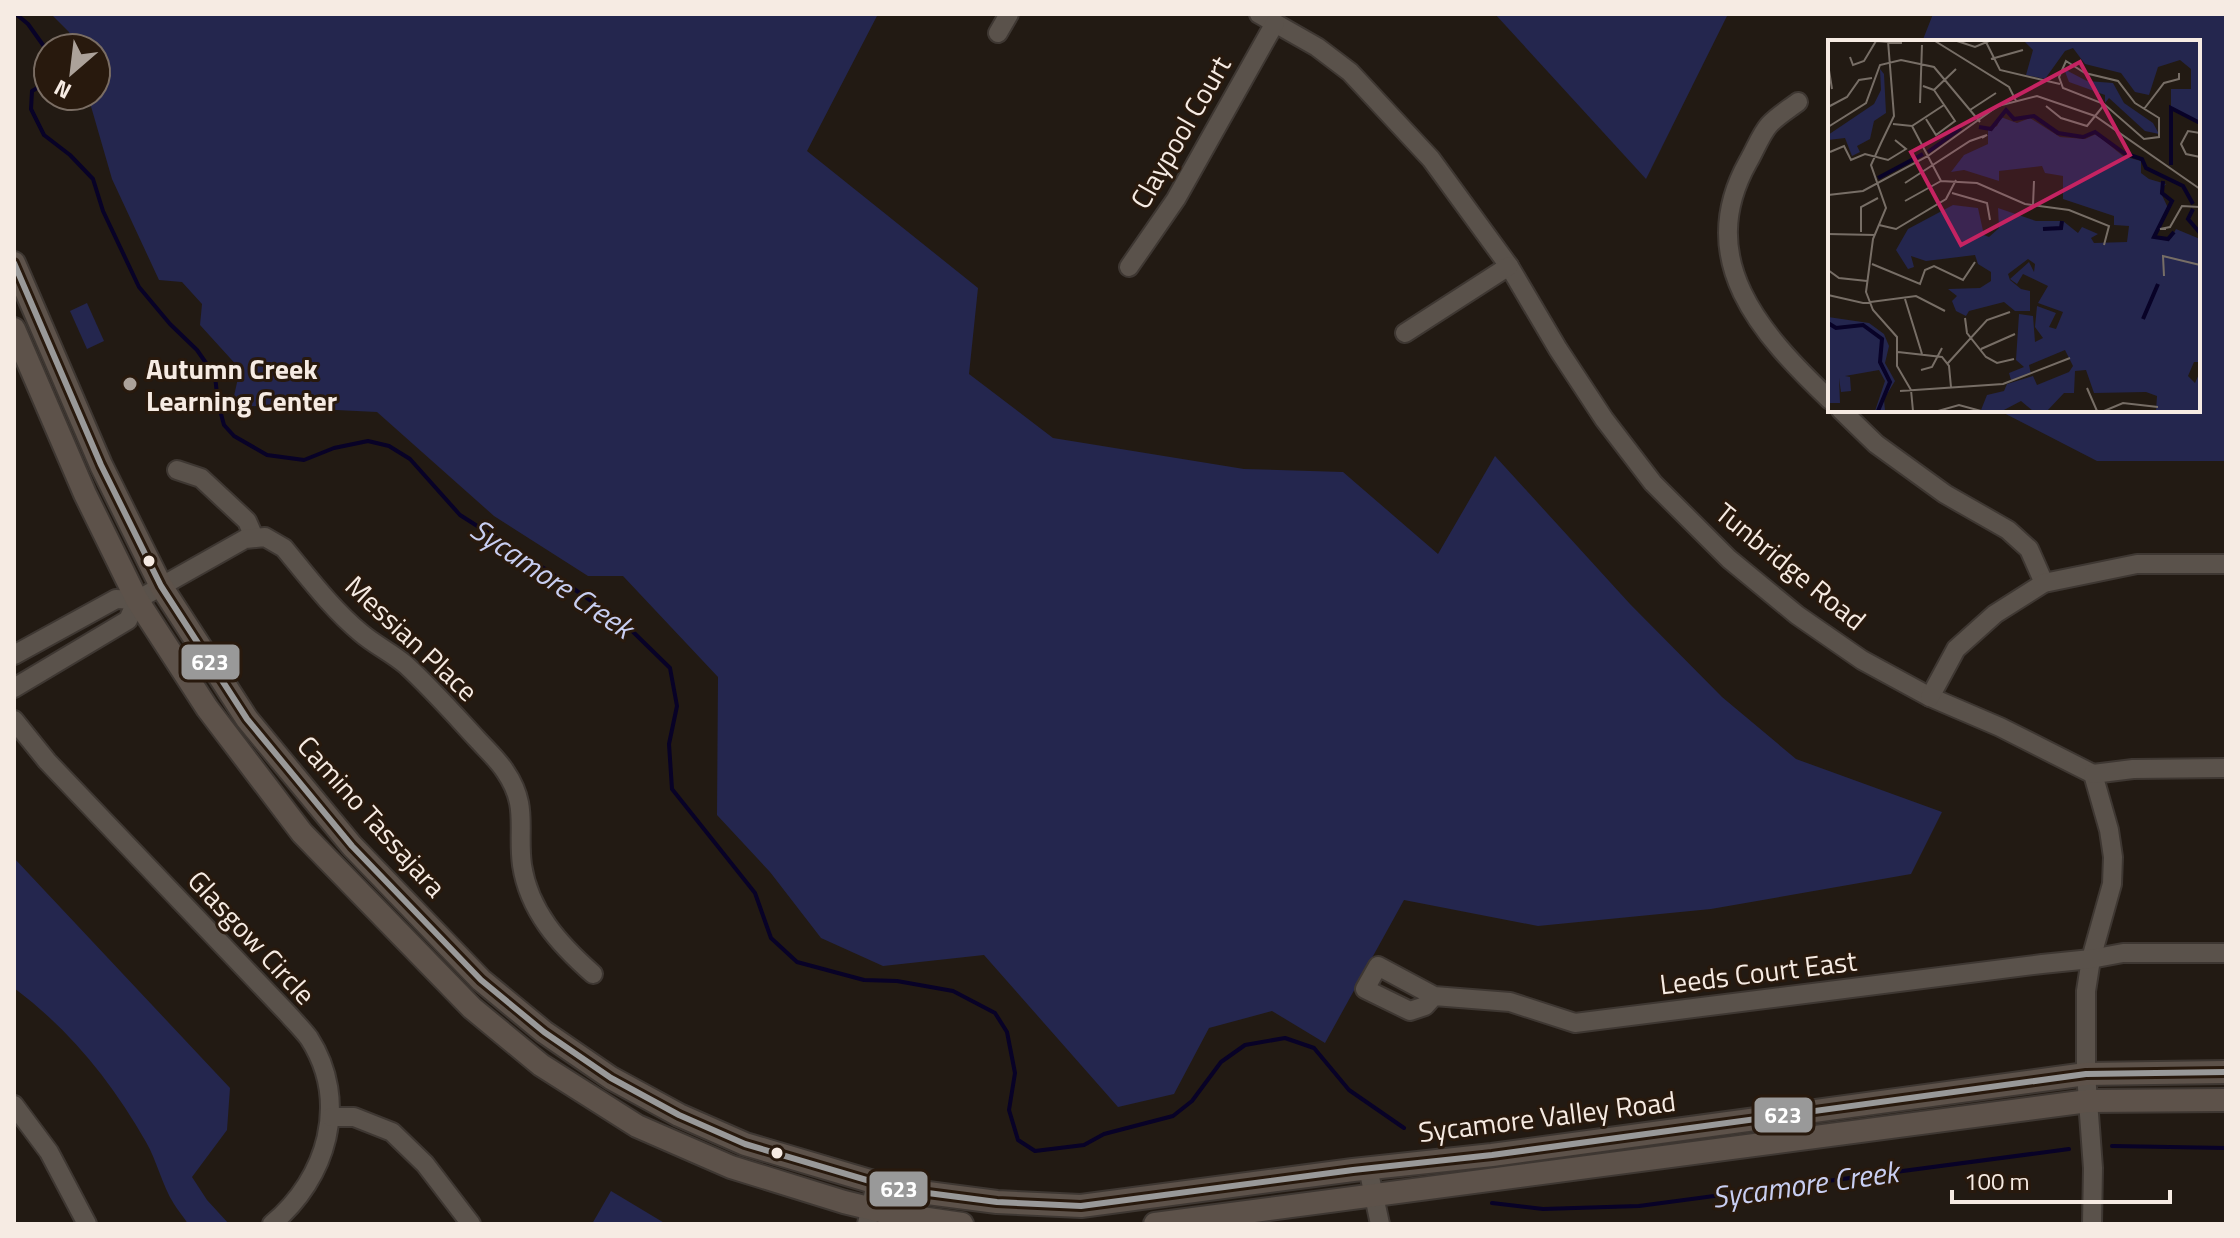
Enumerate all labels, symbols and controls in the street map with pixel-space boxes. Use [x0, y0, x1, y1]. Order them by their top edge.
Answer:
north arrow [32, 32, 112, 112]
inset map [1828, 40, 2200, 412]
street label: Claypool Court [1119, 47, 1241, 216]
text: N [48, 71, 77, 108]
place label: Autumn Creek Learning Center [146, 347, 337, 422]
marker: Autumn Creek Learning Center [121, 375, 139, 393]
street label: Tunbridge Road [1706, 492, 1876, 640]
water label: Sycamore Creek [461, 506, 646, 652]
unlabelled marker [141, 553, 157, 569]
street label: Messian Place [336, 565, 488, 711]
line badge: 623 [180, 643, 241, 681]
text: 623 [192, 645, 228, 679]
street label: Camino Tassajara [287, 725, 457, 907]
street label: Glasgow Circle [178, 860, 326, 1014]
street label: Leeds Court East [1657, 939, 1859, 1005]
street label: Sycamore Valley Road [1416, 1079, 1678, 1153]
line badge: 623 [1753, 1096, 1814, 1134]
text: 623 [1765, 1098, 1801, 1132]
unlabelled marker [769, 1145, 785, 1161]
water label: Sycamore Creek [1709, 1148, 1905, 1220]
scale bar [1952, 1154, 2170, 1204]
text: 100 m [1964, 1163, 2030, 1199]
line badge: 623 [868, 1170, 929, 1208]
text: 623 [881, 1172, 917, 1206]

